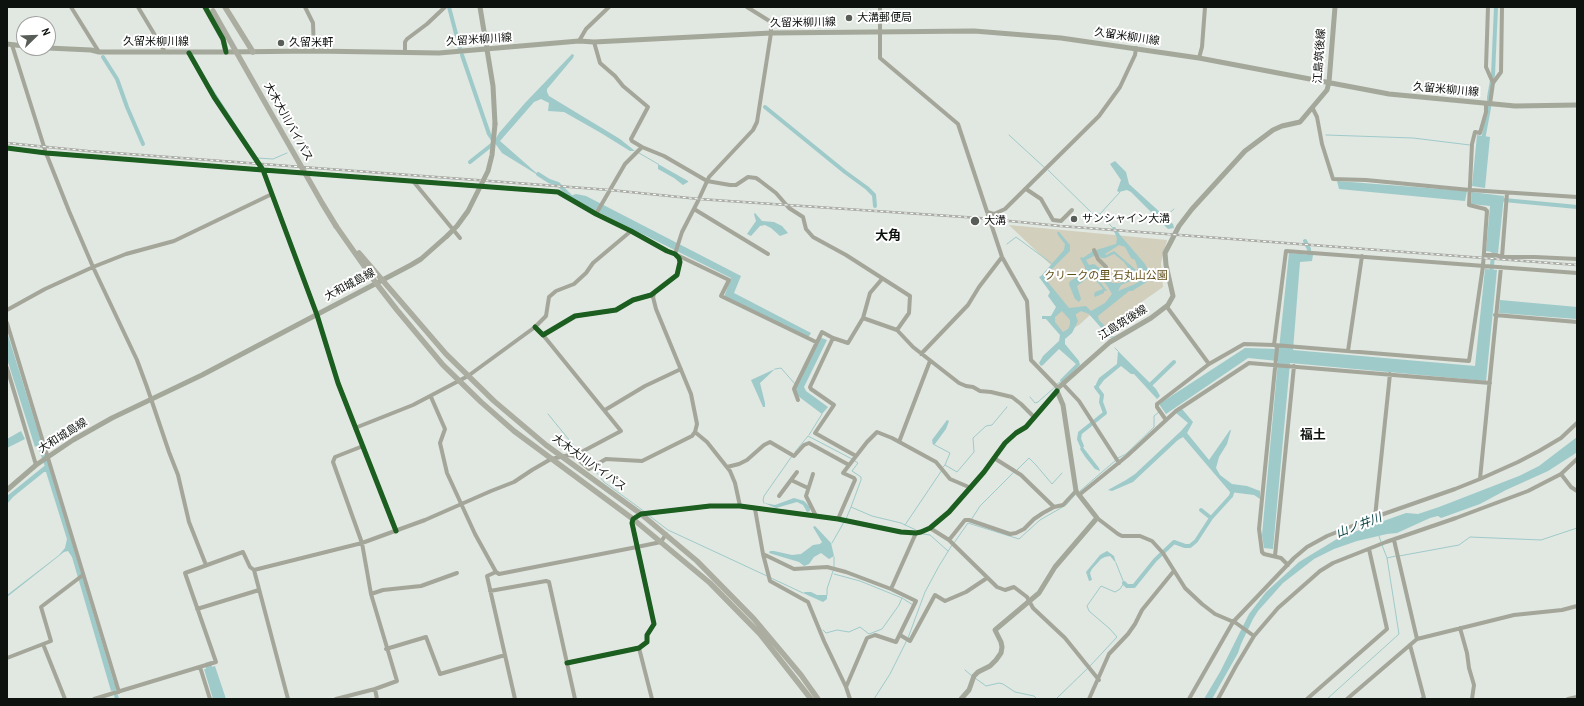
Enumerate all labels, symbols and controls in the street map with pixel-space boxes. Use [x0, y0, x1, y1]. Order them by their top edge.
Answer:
place label: 大溝郵便局 [857, 11, 912, 25]
marker: 大溝郵便局 [844, 13, 854, 23]
north arrow [16, 16, 56, 56]
street label: 久留米柳川線 [770, 16, 836, 30]
text: N [38, 26, 54, 37]
street label: 久留米柳川線 [1093, 26, 1161, 48]
street label: 江島筑後線 [1311, 28, 1329, 84]
street label: 久留米柳川線 [446, 31, 512, 49]
street label: 久留米柳川線 [123, 35, 189, 49]
place label: 久留米軒 [289, 36, 333, 50]
marker: 久留米軒 [276, 38, 286, 48]
street label: 大木大川バイパス [261, 80, 315, 164]
street label: 久留米柳川線 [1413, 81, 1479, 99]
place label: サンシャイン大溝 [1082, 212, 1170, 226]
place label: 大溝 [984, 214, 1006, 228]
marker: サンシャイン大溝 [1069, 214, 1079, 224]
marker: 大溝 [969, 215, 981, 227]
district label: 大角 [875, 229, 901, 245]
street label: 大和城島線 [323, 266, 377, 304]
park label: クリークの里 石丸山公園 [1044, 269, 1168, 283]
street label: 江島筑後線 [1096, 303, 1150, 343]
street label: 大和城島線 [36, 416, 90, 456]
district label: 福土 [1300, 428, 1326, 444]
street label: 大木大川バイパス [550, 432, 628, 494]
water label: 山ノ井川 [1334, 511, 1384, 541]

